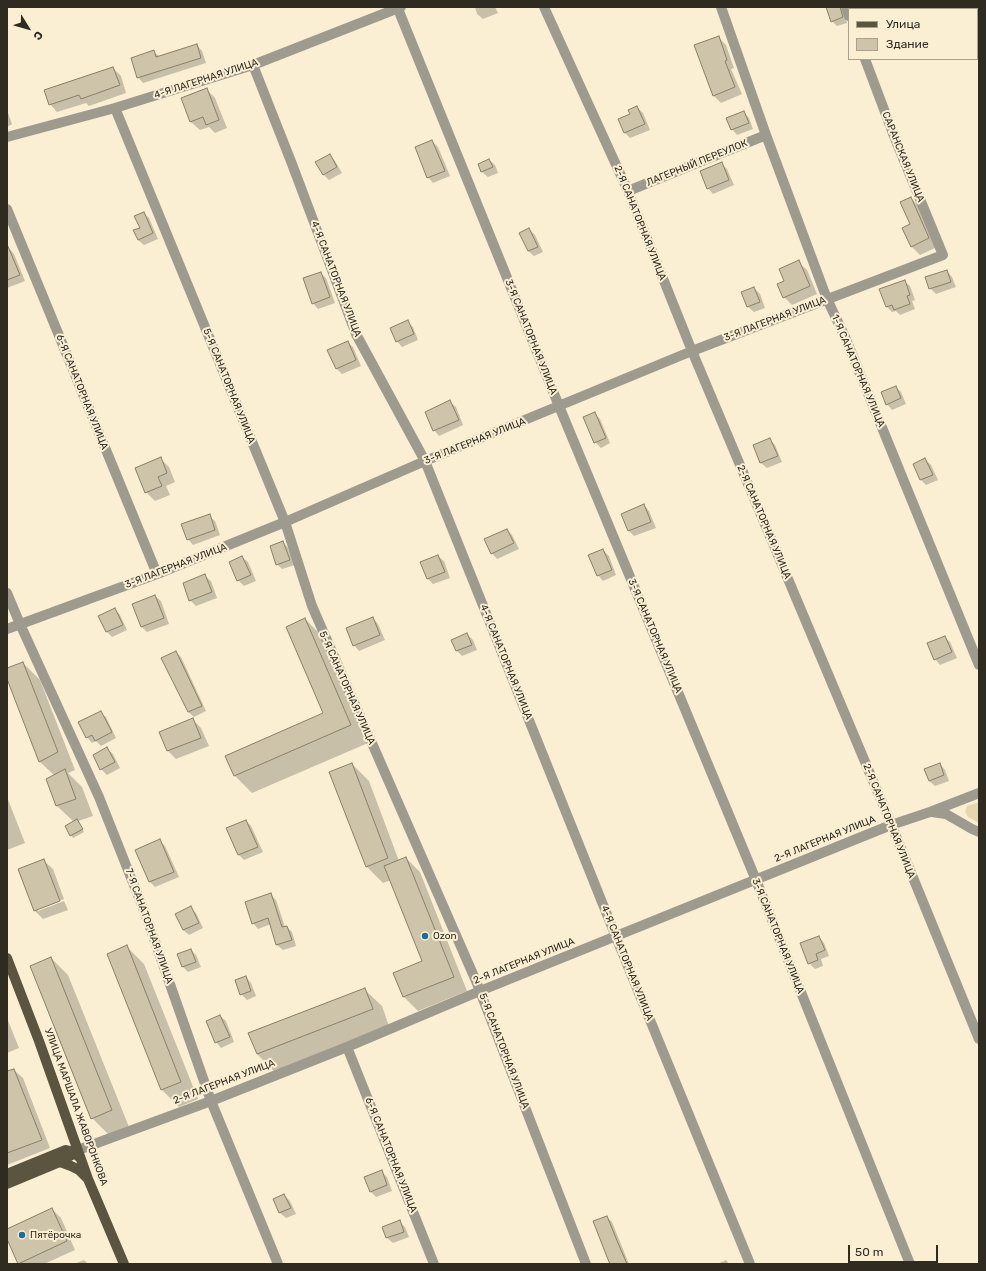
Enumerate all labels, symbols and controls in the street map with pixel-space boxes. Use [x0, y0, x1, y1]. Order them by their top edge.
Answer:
north arrow [8, 8, 48, 48]
legend [848, 8, 978, 60]
text: Улица [886, 17, 920, 31]
text: С [30, 29, 46, 43]
text: Здание [886, 37, 929, 51]
street label: 4-Я ЛАГЕРНАЯ УЛИЦА [153, 57, 259, 101]
street label: САРАНСКАЯ УЛИЦА [879, 110, 927, 204]
street label: ЛАГЕРНЫЙ ПЕРЕУЛОК [645, 137, 749, 189]
street label: 2-Я САНАТОРНАЯ УЛИЦА [611, 164, 669, 282]
street label: 4-Я САНАТОРНАЯ УЛИЦА [308, 219, 364, 339]
street label: 3-Я САНАТОРНАЯ УЛИЦА [502, 278, 560, 396]
street label: 3-Я ЛАГЕРНАЯ УЛИЦА [722, 294, 828, 344]
street label: 1-Я САНАТОРНАЯ УЛИЦА [829, 313, 887, 429]
street label: 5-Я САНАТОРНАЯ УЛИЦА [200, 327, 258, 445]
street label: 6-Я САНАТОРНАЯ УЛИЦА [53, 333, 111, 451]
street label: 3-Я ЛАГЕРНАЯ УЛИЦА [423, 415, 527, 467]
street label: 2-Я САНАТОРНАЯ УЛИЦА [735, 463, 793, 581]
street label: 3-Я ЛАГЕРНАЯ УЛИЦА [123, 541, 229, 591]
street label: 3-Я САНАТОРНАЯ УЛИЦА [625, 577, 685, 695]
street label: 4-Я САНАТОРНАЯ УЛИЦА [477, 603, 535, 721]
street label: 5-Я САНАТОРНАЯ УЛИЦА [317, 629, 377, 747]
street label: 2-Я САНАТОРНАЯ УЛИЦА [860, 762, 918, 880]
street label: 2-Я ЛАГЕРНАЯ УЛИЦА [773, 813, 877, 865]
street label: 7-Я САНАТОРНАЯ УЛИЦА [123, 867, 175, 985]
street label: 3-Я САНАТОРНАЯ УЛИЦА [749, 877, 807, 995]
street label: 4-Я САНАТОРНАЯ УЛИЦА [598, 904, 656, 1022]
place label: Ozon [433, 930, 457, 942]
marker: Ozon [420, 931, 430, 941]
street label: 2-Я ЛАГЕРНАЯ УЛИЦА [472, 935, 576, 987]
street label: 5-Я САНАТОРНАЯ УЛИЦА [476, 991, 532, 1111]
street label: УЛИЦА МАРШАЛА ЖАВОРОНКОВА [42, 1027, 110, 1187]
street label: 2-Я ЛАГЕРНАЯ УЛИЦА [171, 1057, 277, 1107]
street label: 6-Я САНАТОРНАЯ УЛИЦА [362, 1096, 420, 1214]
place label: Пятёрочка [30, 1229, 81, 1241]
marker: Пятёрочка [17, 1230, 27, 1240]
scale bar [850, 1237, 940, 1263]
text: 50 m [855, 1245, 883, 1259]

